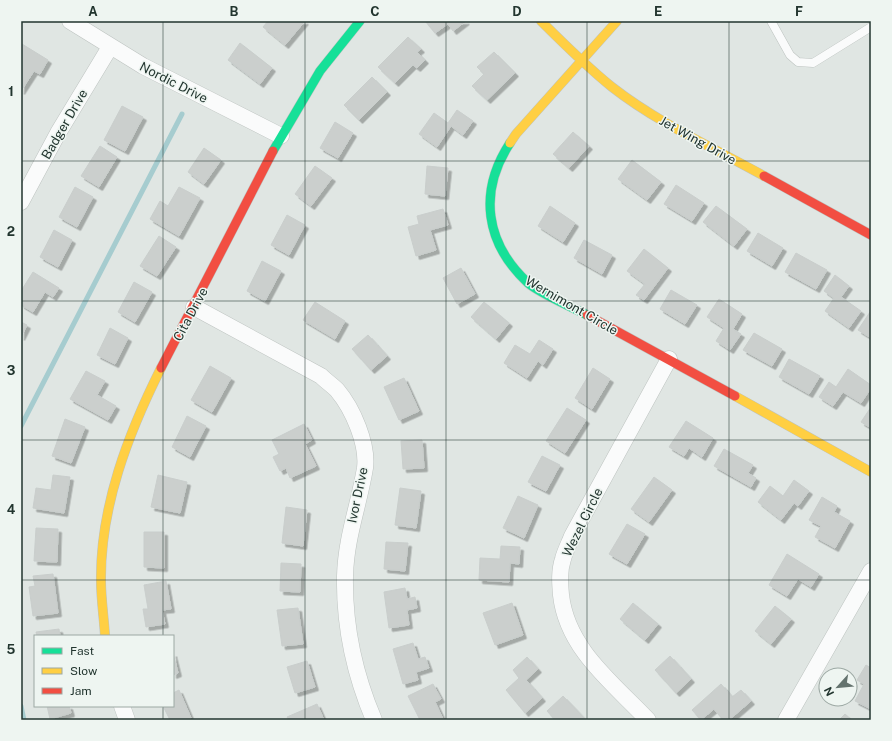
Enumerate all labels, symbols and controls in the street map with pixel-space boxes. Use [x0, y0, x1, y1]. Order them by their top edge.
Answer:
text: A [88, 4, 98, 19]
text: B [230, 4, 239, 19]
text: C [370, 4, 380, 19]
text: D [512, 4, 522, 19]
text: E [654, 4, 662, 19]
text: F [795, 4, 803, 19]
street label: Nordic Drive [137, 59, 210, 106]
text: 1 [8, 84, 14, 99]
street label: Badger Drive [38, 87, 90, 162]
street label: Jet Wing Drive [657, 113, 739, 168]
text: 2 [7, 224, 15, 239]
street label: Wernimont Circle [523, 273, 621, 338]
street label: Cita Drive [170, 285, 211, 344]
text: 3 [7, 363, 16, 378]
street label: Ivor Drive [344, 466, 371, 524]
street label: Wezel Circle [559, 485, 606, 559]
text: 4 [7, 502, 16, 517]
legend [34, 635, 174, 707]
text: 5 [7, 642, 16, 657]
text: Fast [70, 644, 95, 658]
text: Slow [70, 664, 98, 678]
north arrow [818, 667, 858, 707]
text: Jam [70, 684, 92, 698]
text: N [822, 685, 836, 698]

